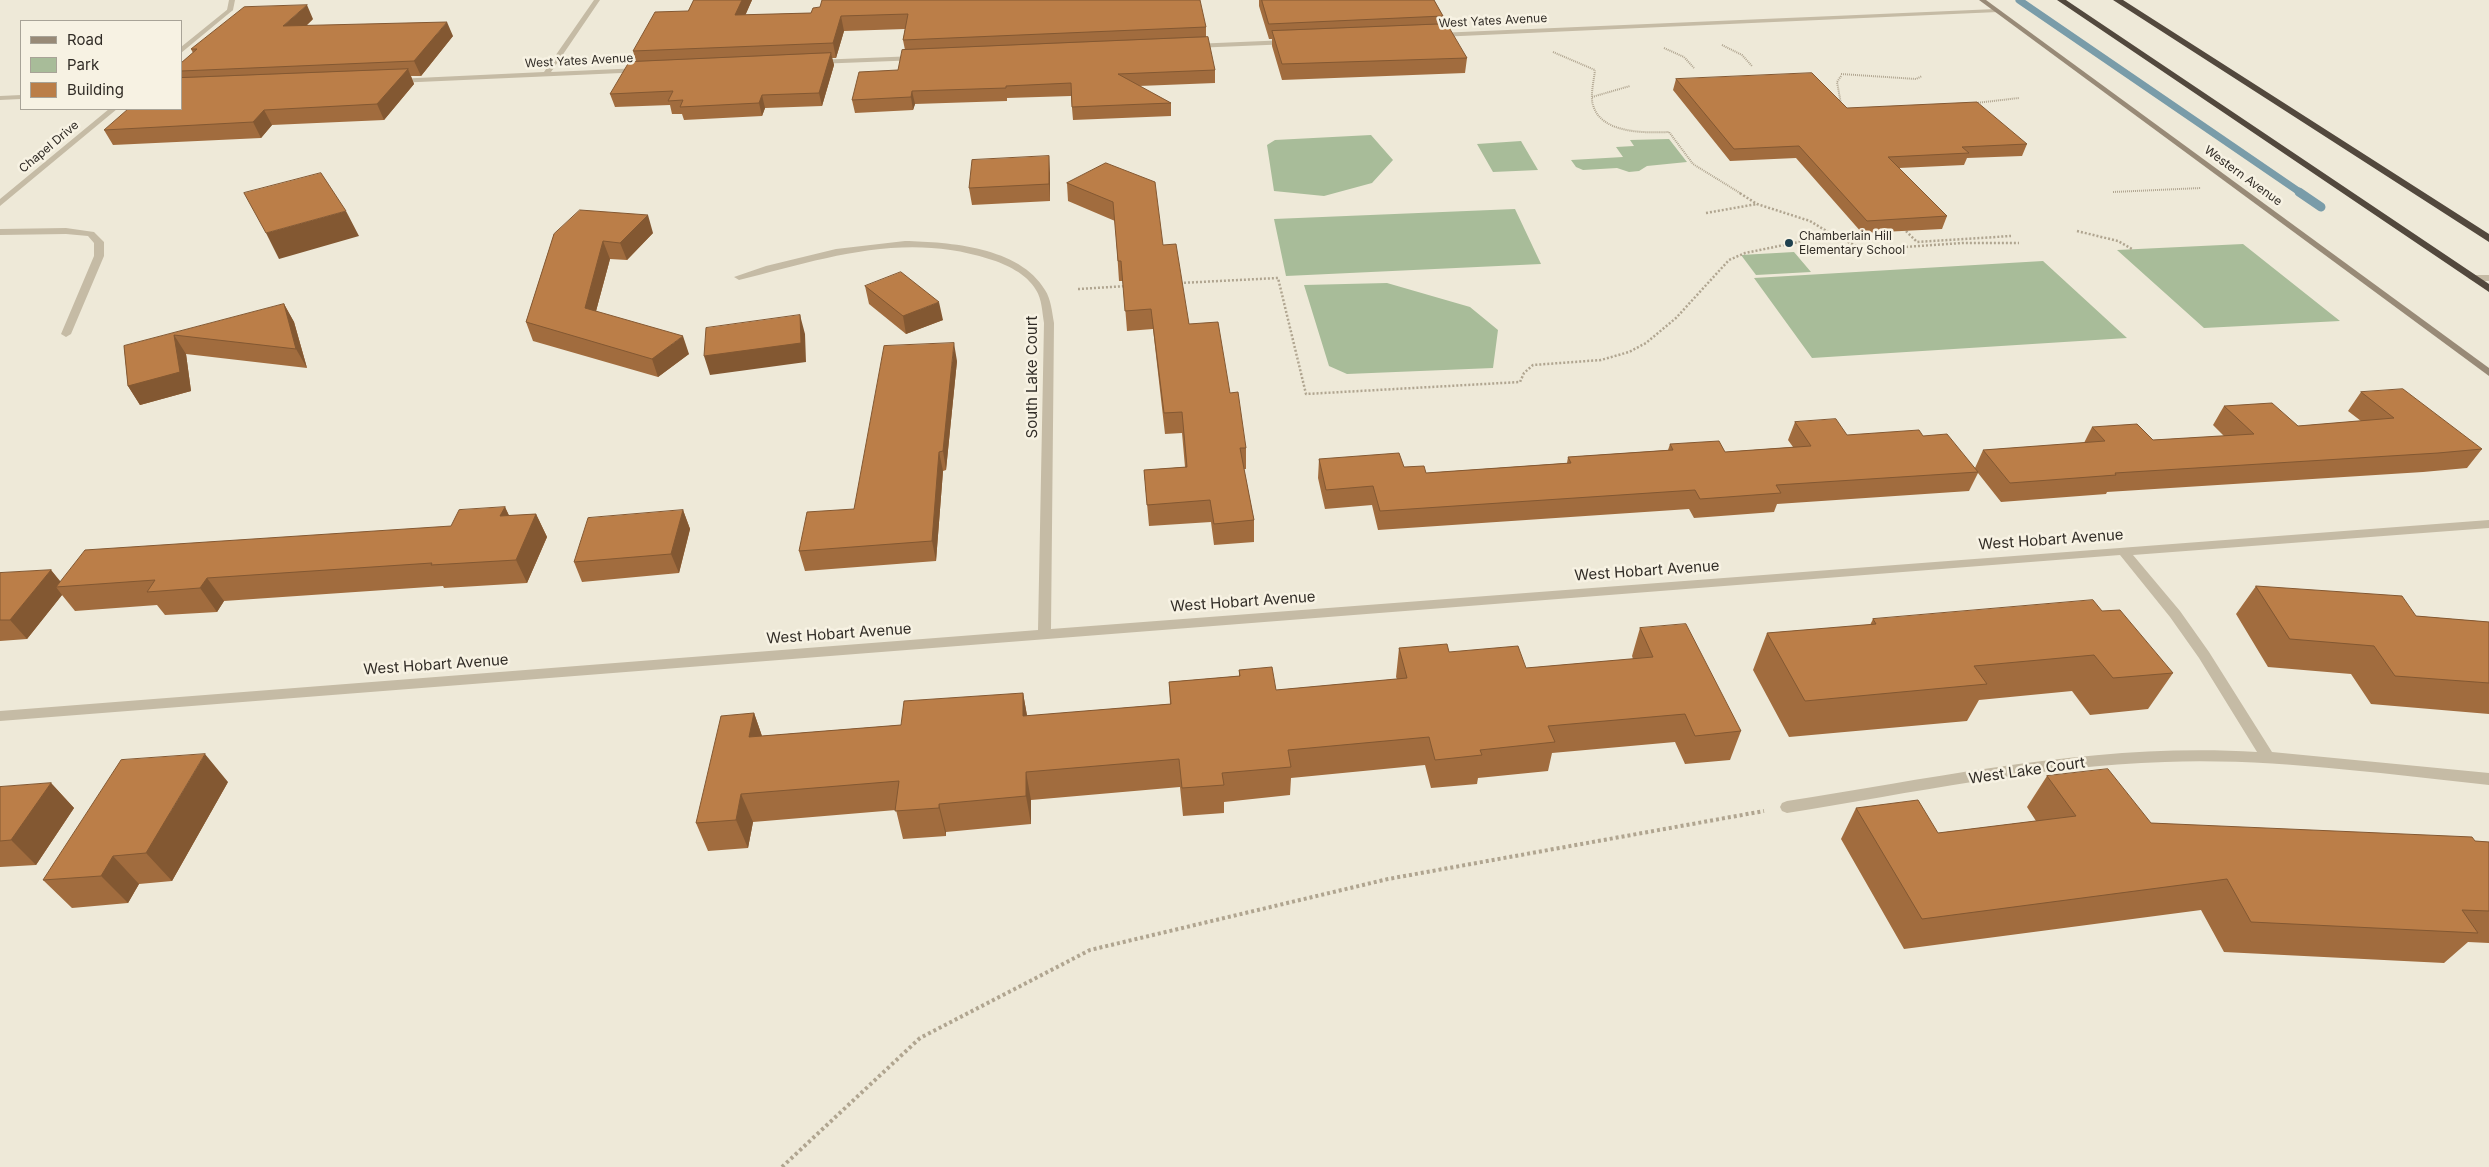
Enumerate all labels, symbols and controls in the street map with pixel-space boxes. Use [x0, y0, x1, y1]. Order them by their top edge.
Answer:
street label: West Yates Avenue [1438, 11, 1548, 31]
legend [20, 20, 182, 110]
text: Road [67, 30, 103, 49]
street label: West Yates Avenue [524, 51, 634, 71]
text: Park [67, 55, 99, 74]
text: Building [67, 80, 124, 99]
street label: Chapel Drive [16, 118, 82, 176]
street label: Western Avenue [2201, 143, 2285, 209]
place label: Chamberlain Hill Elementary School [1799, 229, 1905, 257]
marker: Chamberlain Hill Elementary School [1783, 237, 1795, 249]
street label: South Lake Court [1023, 316, 1041, 438]
street label: West Hobart Avenue [1978, 526, 2124, 554]
street label: West Hobart Avenue [1574, 557, 1720, 585]
street label: West Hobart Avenue [1170, 588, 1316, 616]
street label: West Hobart Avenue [766, 620, 912, 648]
street label: West Hobart Avenue [363, 651, 509, 679]
street label: West Lake Court [1968, 754, 2086, 788]

